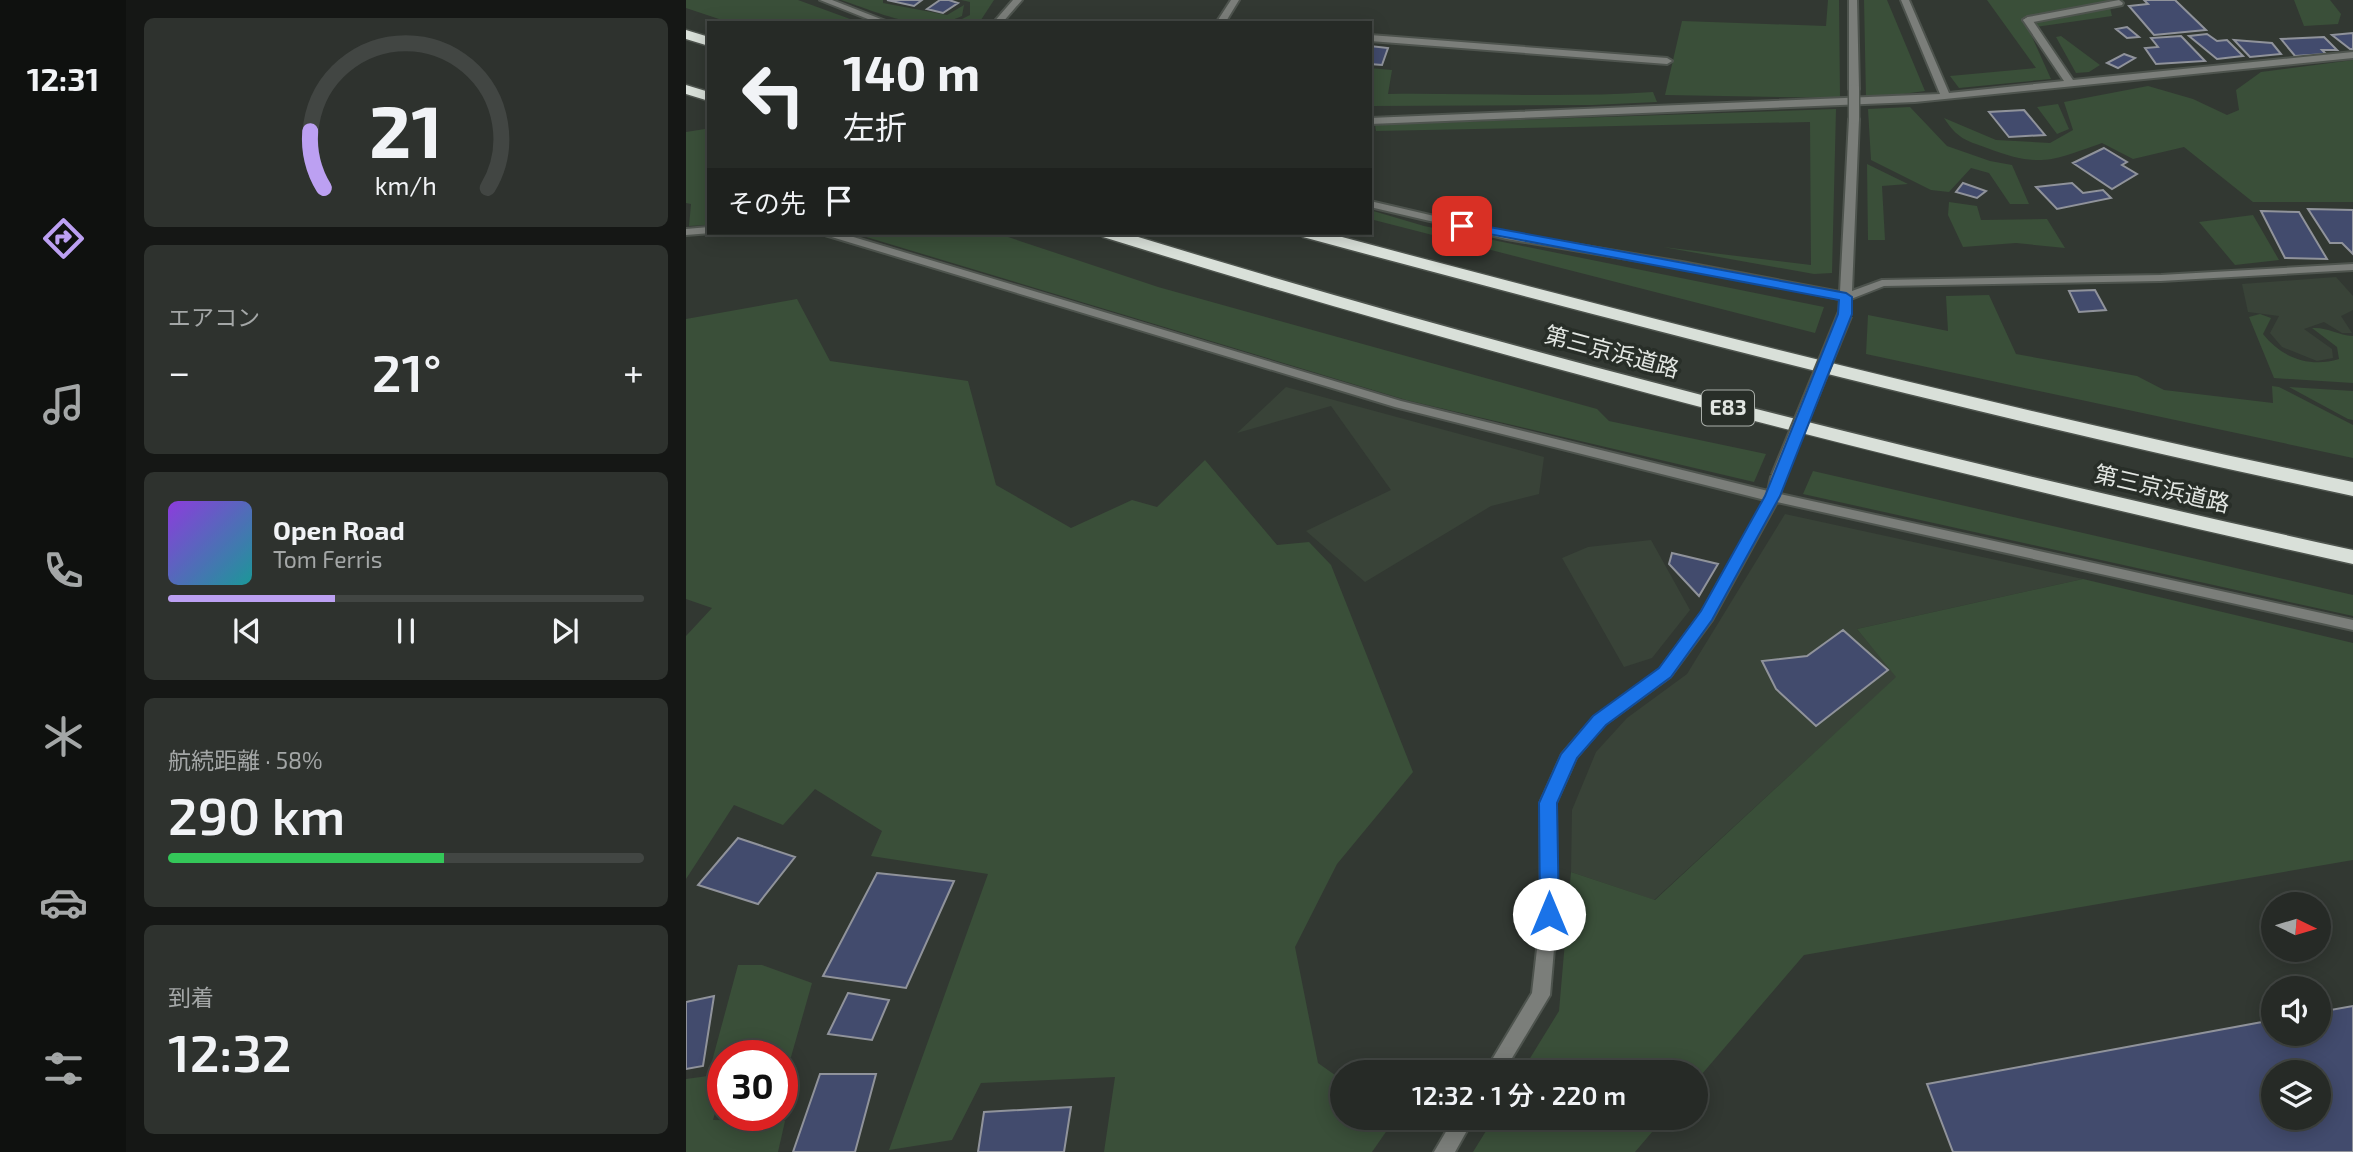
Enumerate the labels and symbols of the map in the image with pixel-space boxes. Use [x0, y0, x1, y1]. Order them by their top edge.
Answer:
pin [1432, 196, 1492, 256]
street label: 第三京浜道路 [1542, 320, 1683, 382]
road number: E83 [1702, 390, 1754, 426]
street label: 第三京浜道路 [2092, 459, 2233, 517]
position arrow [1512, 877, 1586, 951]
north arrow [2261, 892, 2331, 962]
speed limit sign: 30 [707, 1040, 798, 1131]

